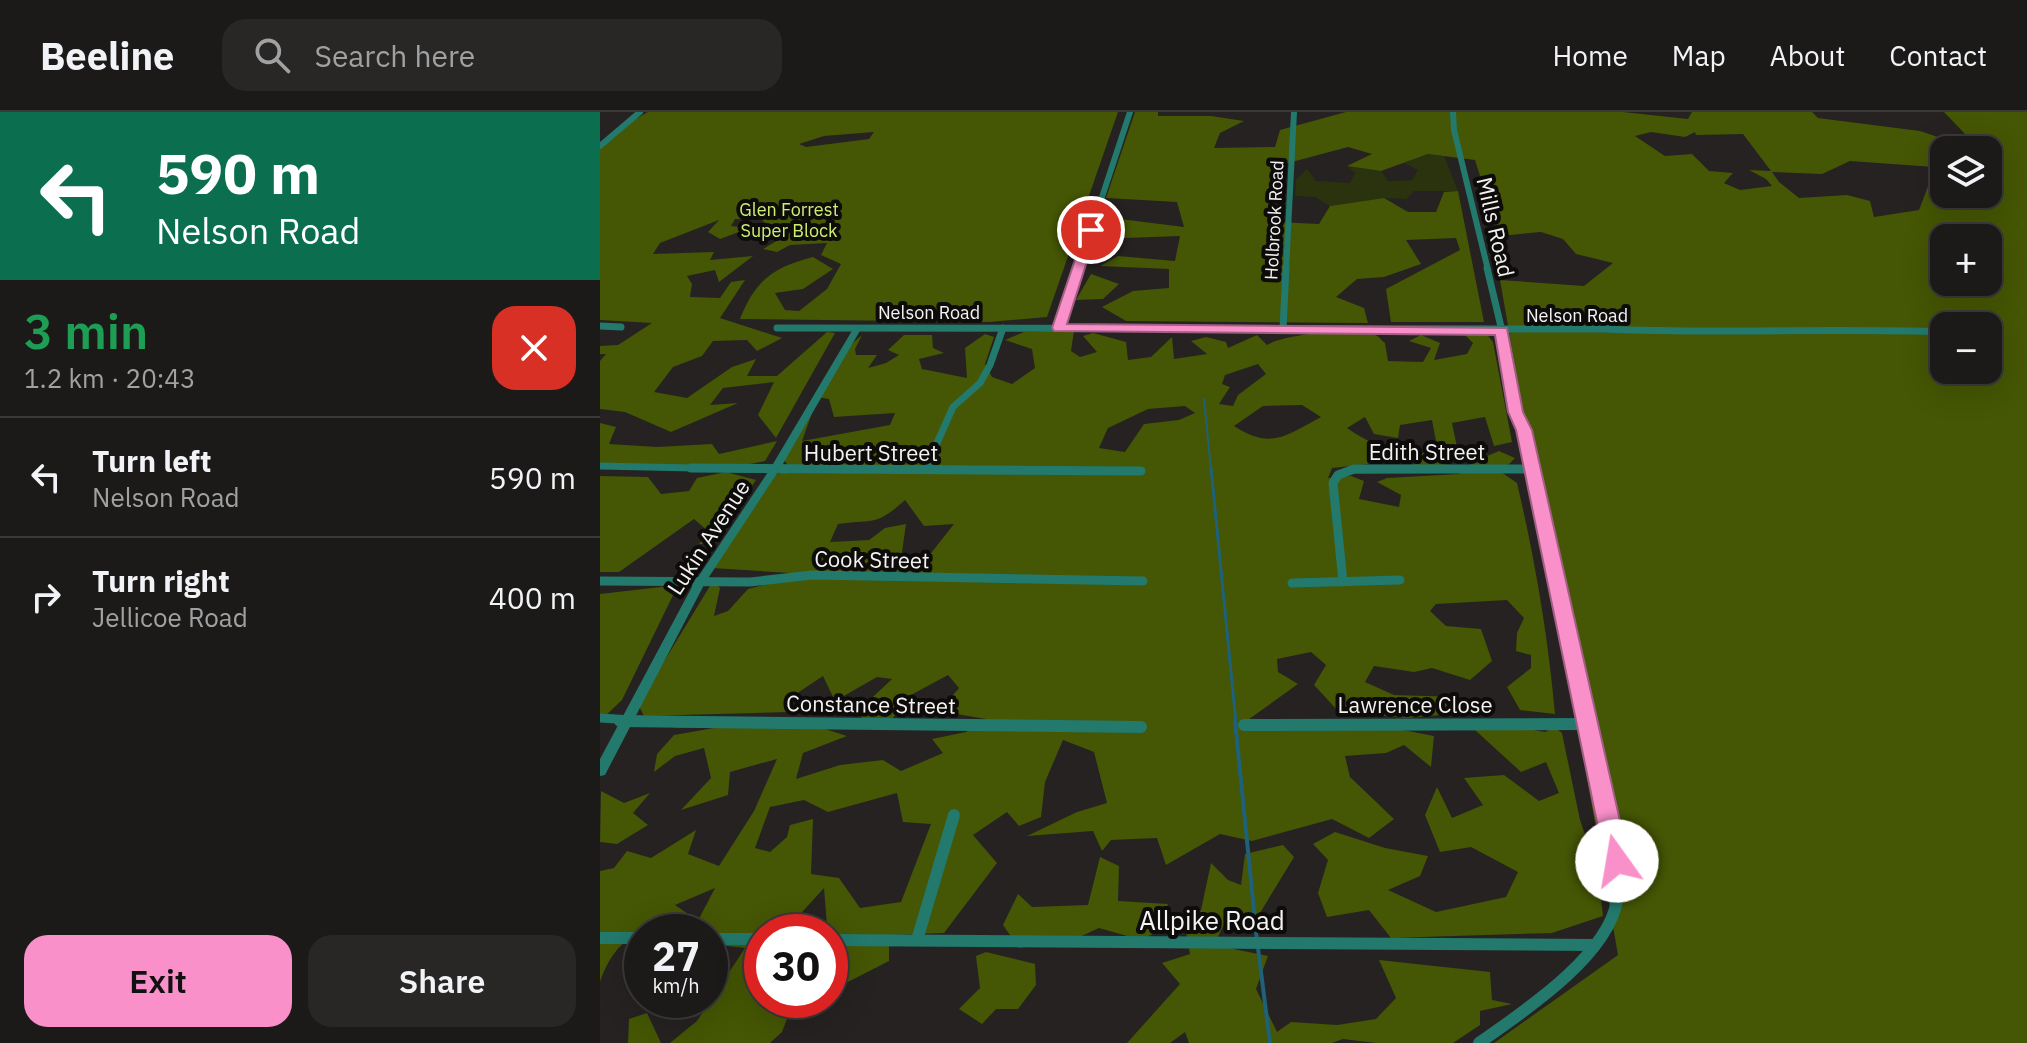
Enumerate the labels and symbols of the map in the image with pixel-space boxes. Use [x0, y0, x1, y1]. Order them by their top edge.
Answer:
street label: Holbrook Road [1259, 160, 1289, 280]
street label: Mills Road [1470, 174, 1522, 280]
pin [1057, 196, 1125, 264]
park label: Glen Forrest Super Block [739, 198, 839, 242]
street label: Nelson Road [878, 301, 980, 324]
street label: Nelson Road [1526, 304, 1628, 327]
street label: Edith Street [1369, 437, 1485, 466]
street label: Hubert Street [804, 438, 938, 467]
street label: Lukin Avenue [660, 474, 756, 600]
street label: Cook Street [814, 543, 930, 575]
street label: Constance Street [786, 688, 956, 720]
street label: Lawrence Close [1337, 690, 1493, 719]
position arrow [1575, 819, 1659, 903]
street label: Allpike Road [1139, 903, 1285, 937]
speed limit sign: 30 [744, 914, 848, 1018]

